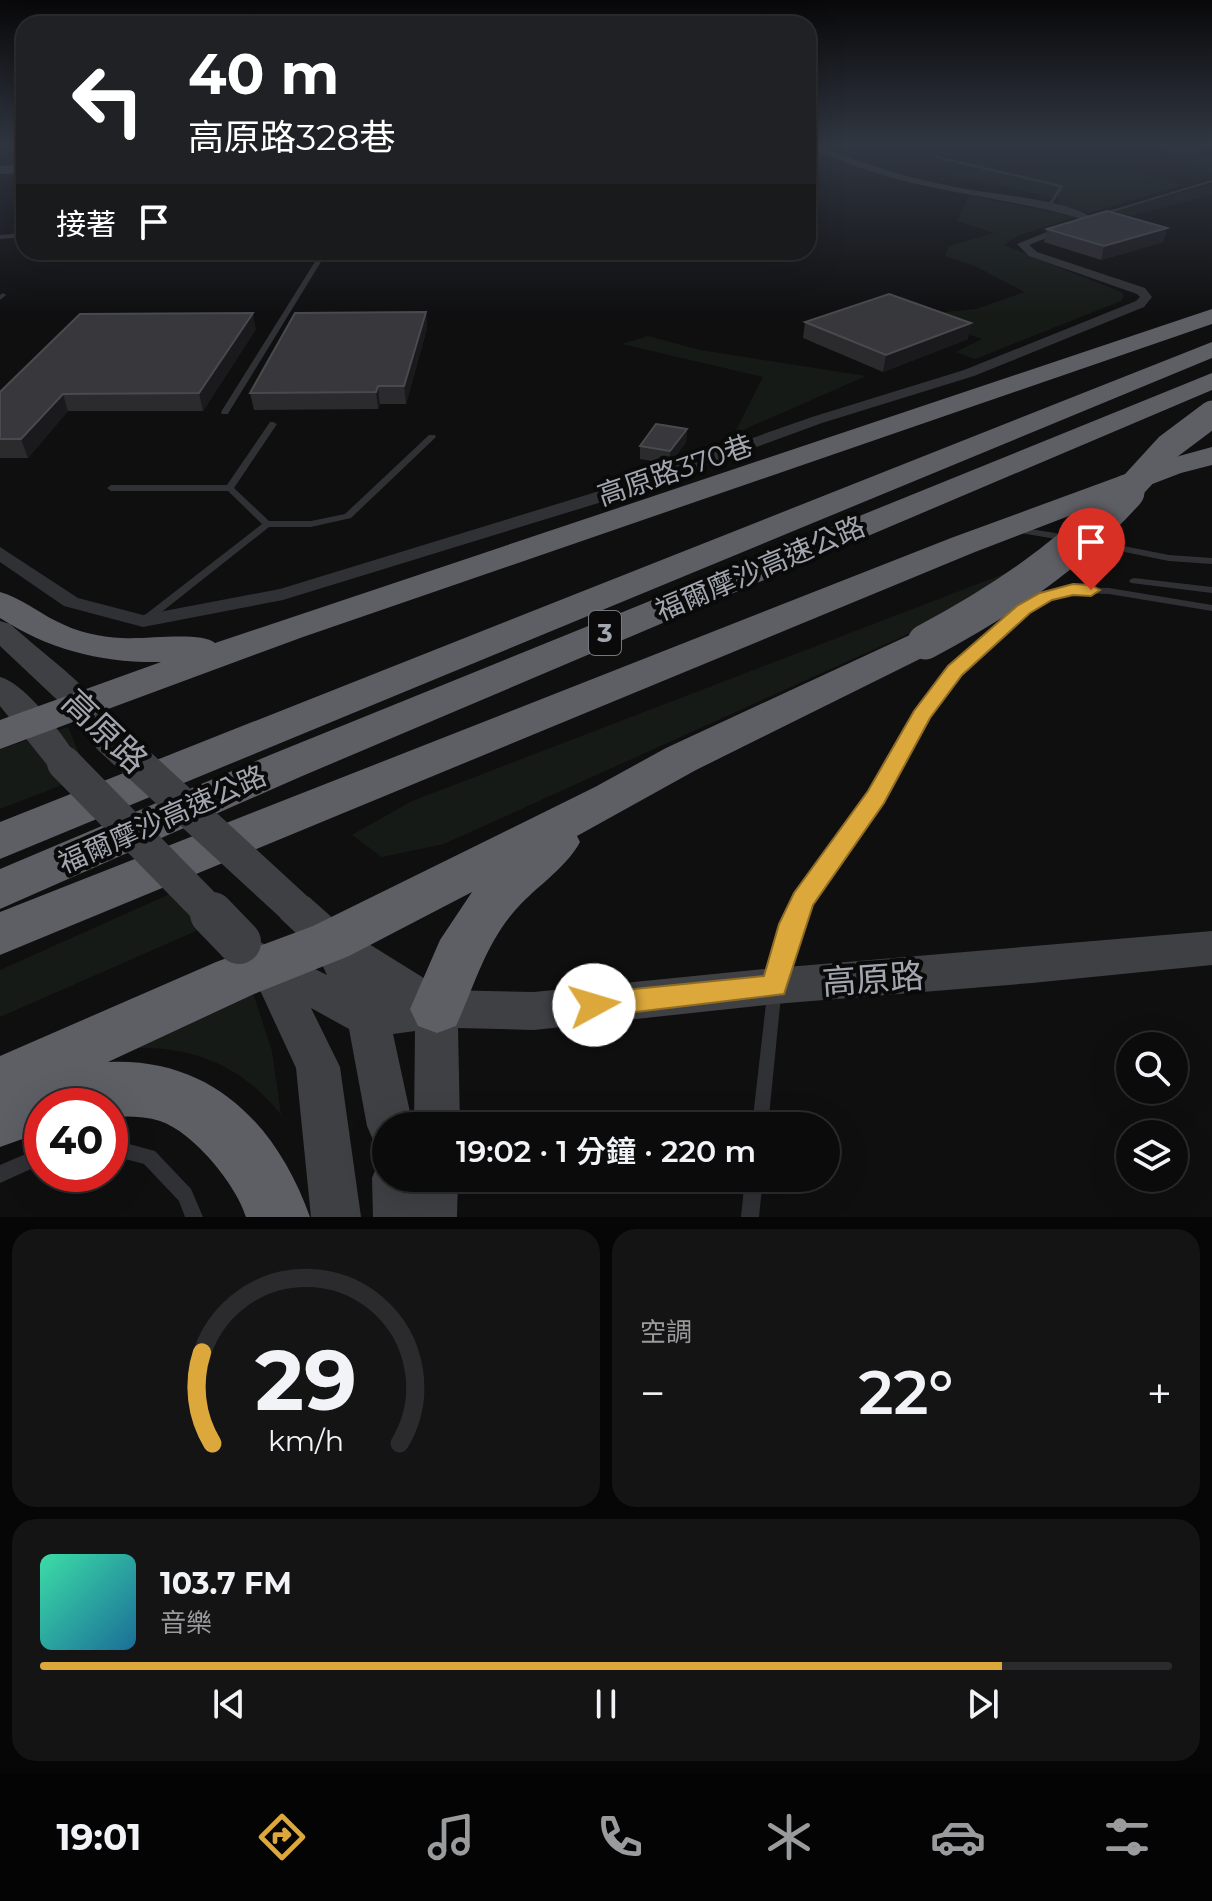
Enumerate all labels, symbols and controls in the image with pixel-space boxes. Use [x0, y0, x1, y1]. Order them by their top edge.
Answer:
text: 40 m [188, 40, 339, 108]
icon: left [56, 48, 160, 152]
text: 高原路328巷 [188, 115, 396, 159]
icon: arrive [132, 200, 176, 244]
text: 接著 [56, 206, 116, 243]
street label: 高原路370巷 [593, 428, 757, 512]
pin [1057, 508, 1125, 590]
street label: 福爾摩沙高速公路 [650, 509, 870, 627]
icon: arrive [1069, 520, 1113, 564]
road number: 3 [589, 611, 621, 655]
street label: 高原路 [54, 680, 156, 782]
street label: 福爾摩沙高速公路 [53, 758, 271, 880]
street label: 高原路 [821, 954, 925, 1004]
position arrow [552, 963, 636, 1047]
map controls [1116, 1032, 1188, 1192]
button: search [1116, 1032, 1188, 1104]
speed limit sign: 40 [24, 1088, 128, 1192]
button: layers [1116, 1120, 1188, 1192]
text: 19:02 · 1 分鐘 · 220 m [456, 1133, 756, 1170]
text: 空調 [640, 1316, 692, 1348]
text: 29 [255, 1329, 357, 1431]
text: 22° [859, 1356, 953, 1429]
text: − [640, 1366, 665, 1420]
text: + [1147, 1366, 1172, 1420]
text: km/h [268, 1423, 344, 1458]
text: 103.7 FM [160, 1565, 292, 1602]
text: 音樂 [160, 1607, 212, 1639]
icon: previous [207, 1682, 251, 1726]
icon: pause [584, 1682, 628, 1726]
icon: next [961, 1682, 1005, 1726]
icon: directions [254, 1809, 310, 1865]
icon: music [423, 1809, 479, 1865]
icon: phone [592, 1809, 648, 1865]
icon: climate [761, 1809, 817, 1865]
icon: car [930, 1809, 986, 1865]
icon: filters [1099, 1809, 1155, 1865]
text: 19:01 [57, 1815, 141, 1859]

